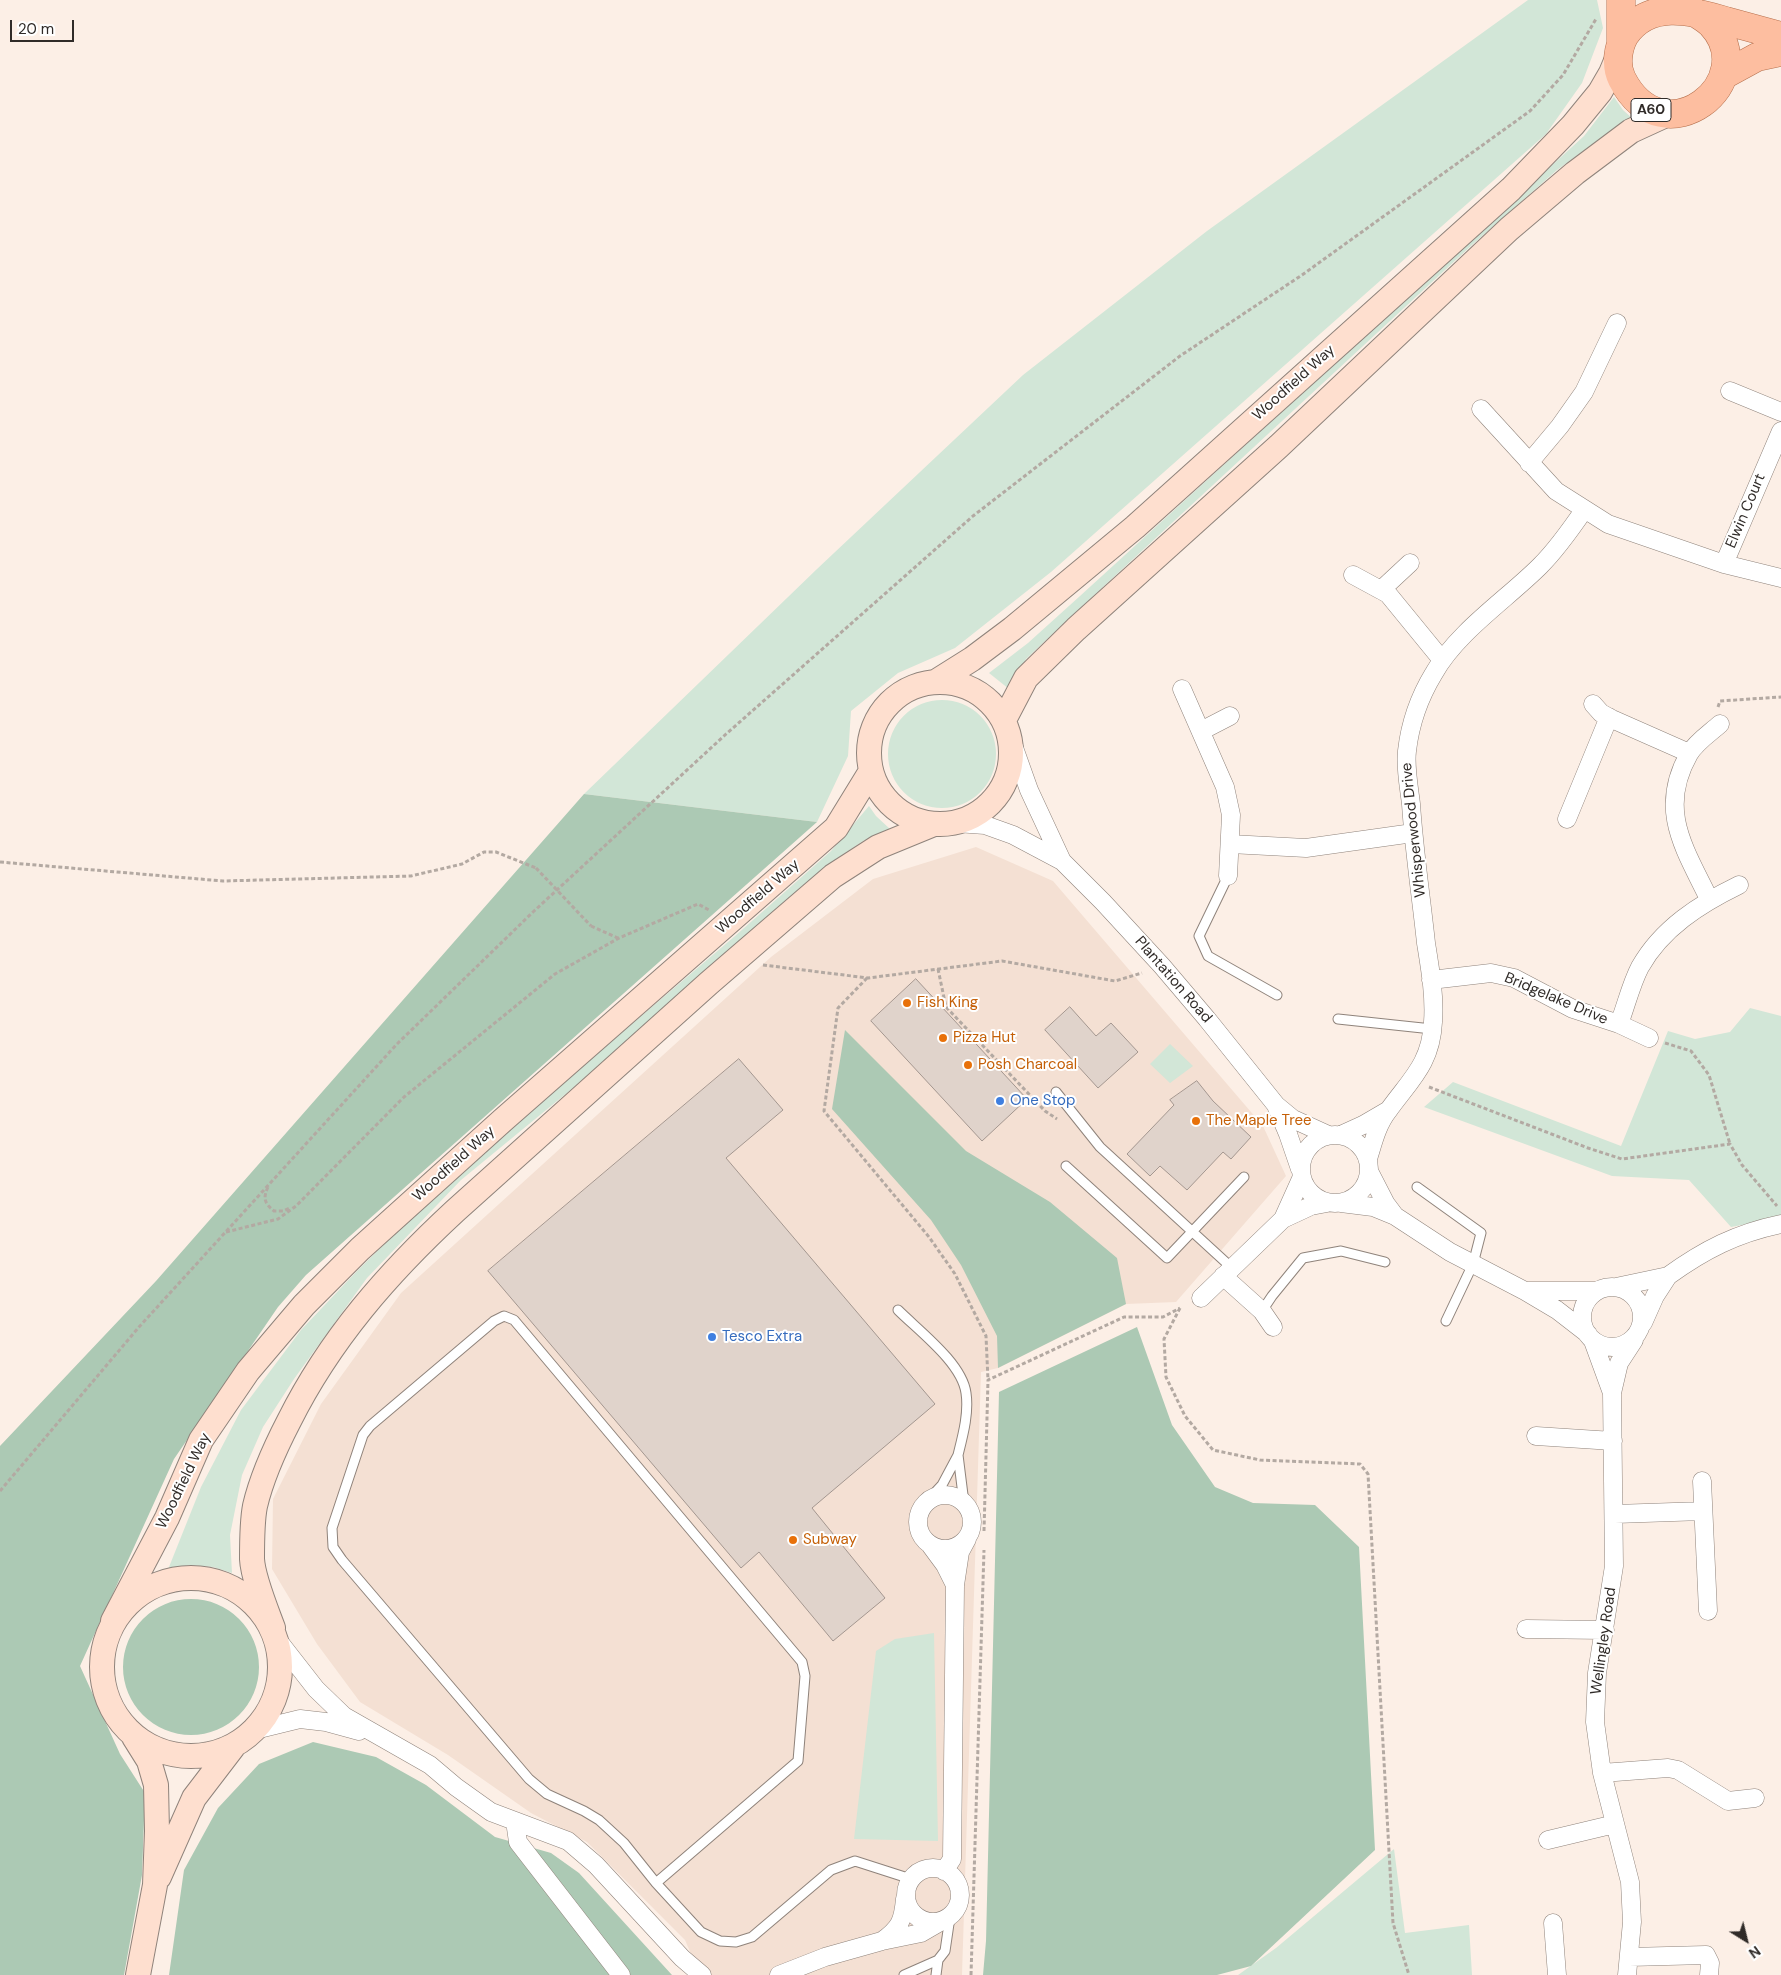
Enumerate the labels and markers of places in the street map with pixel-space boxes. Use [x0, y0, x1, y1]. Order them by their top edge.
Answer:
place label: Fish King [917, 994, 978, 1012]
marker: Fish King [901, 997, 913, 1009]
place label: Pizza Hut [953, 1029, 1016, 1047]
marker: Pizza Hut [937, 1032, 949, 1044]
place label: Posh Charcoal [978, 1056, 1077, 1074]
marker: Posh Charcoal [962, 1059, 974, 1071]
place label: One Stop [1010, 1092, 1075, 1110]
marker: One Stop [994, 1095, 1006, 1107]
place label: The Maple Tree [1206, 1112, 1311, 1130]
marker: The Maple Tree [1190, 1115, 1202, 1127]
place label: Tesco Extra [722, 1328, 802, 1346]
marker: Tesco Extra [706, 1331, 718, 1343]
place label: Subway [803, 1531, 857, 1549]
marker: Subway [787, 1534, 799, 1546]

